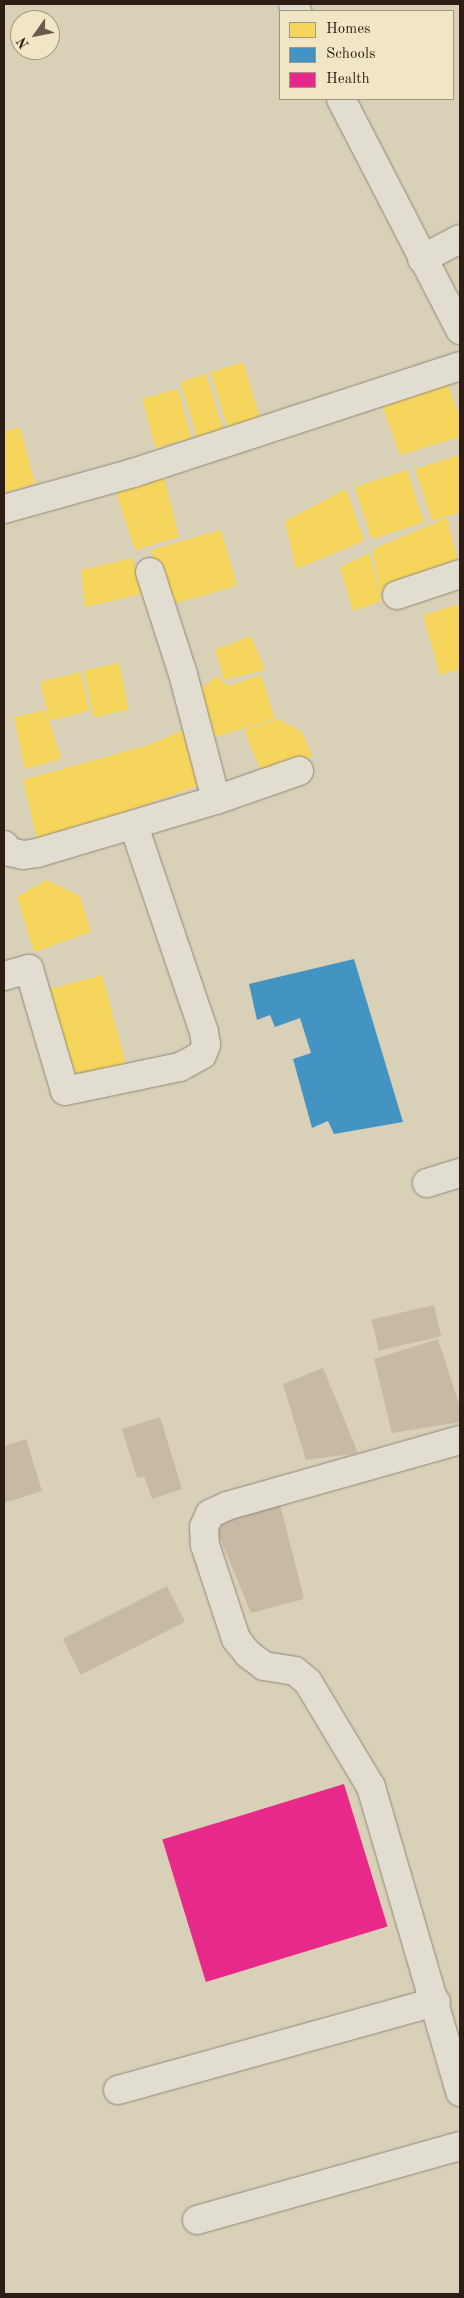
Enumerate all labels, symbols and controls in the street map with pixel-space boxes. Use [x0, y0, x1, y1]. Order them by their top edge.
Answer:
north arrow [10, 10, 60, 60]
legend [279, 10, 454, 100]
text: Homes [326, 22, 371, 37]
text: N [14, 34, 32, 51]
text: Schools [326, 47, 375, 62]
text: Health [326, 72, 370, 87]

